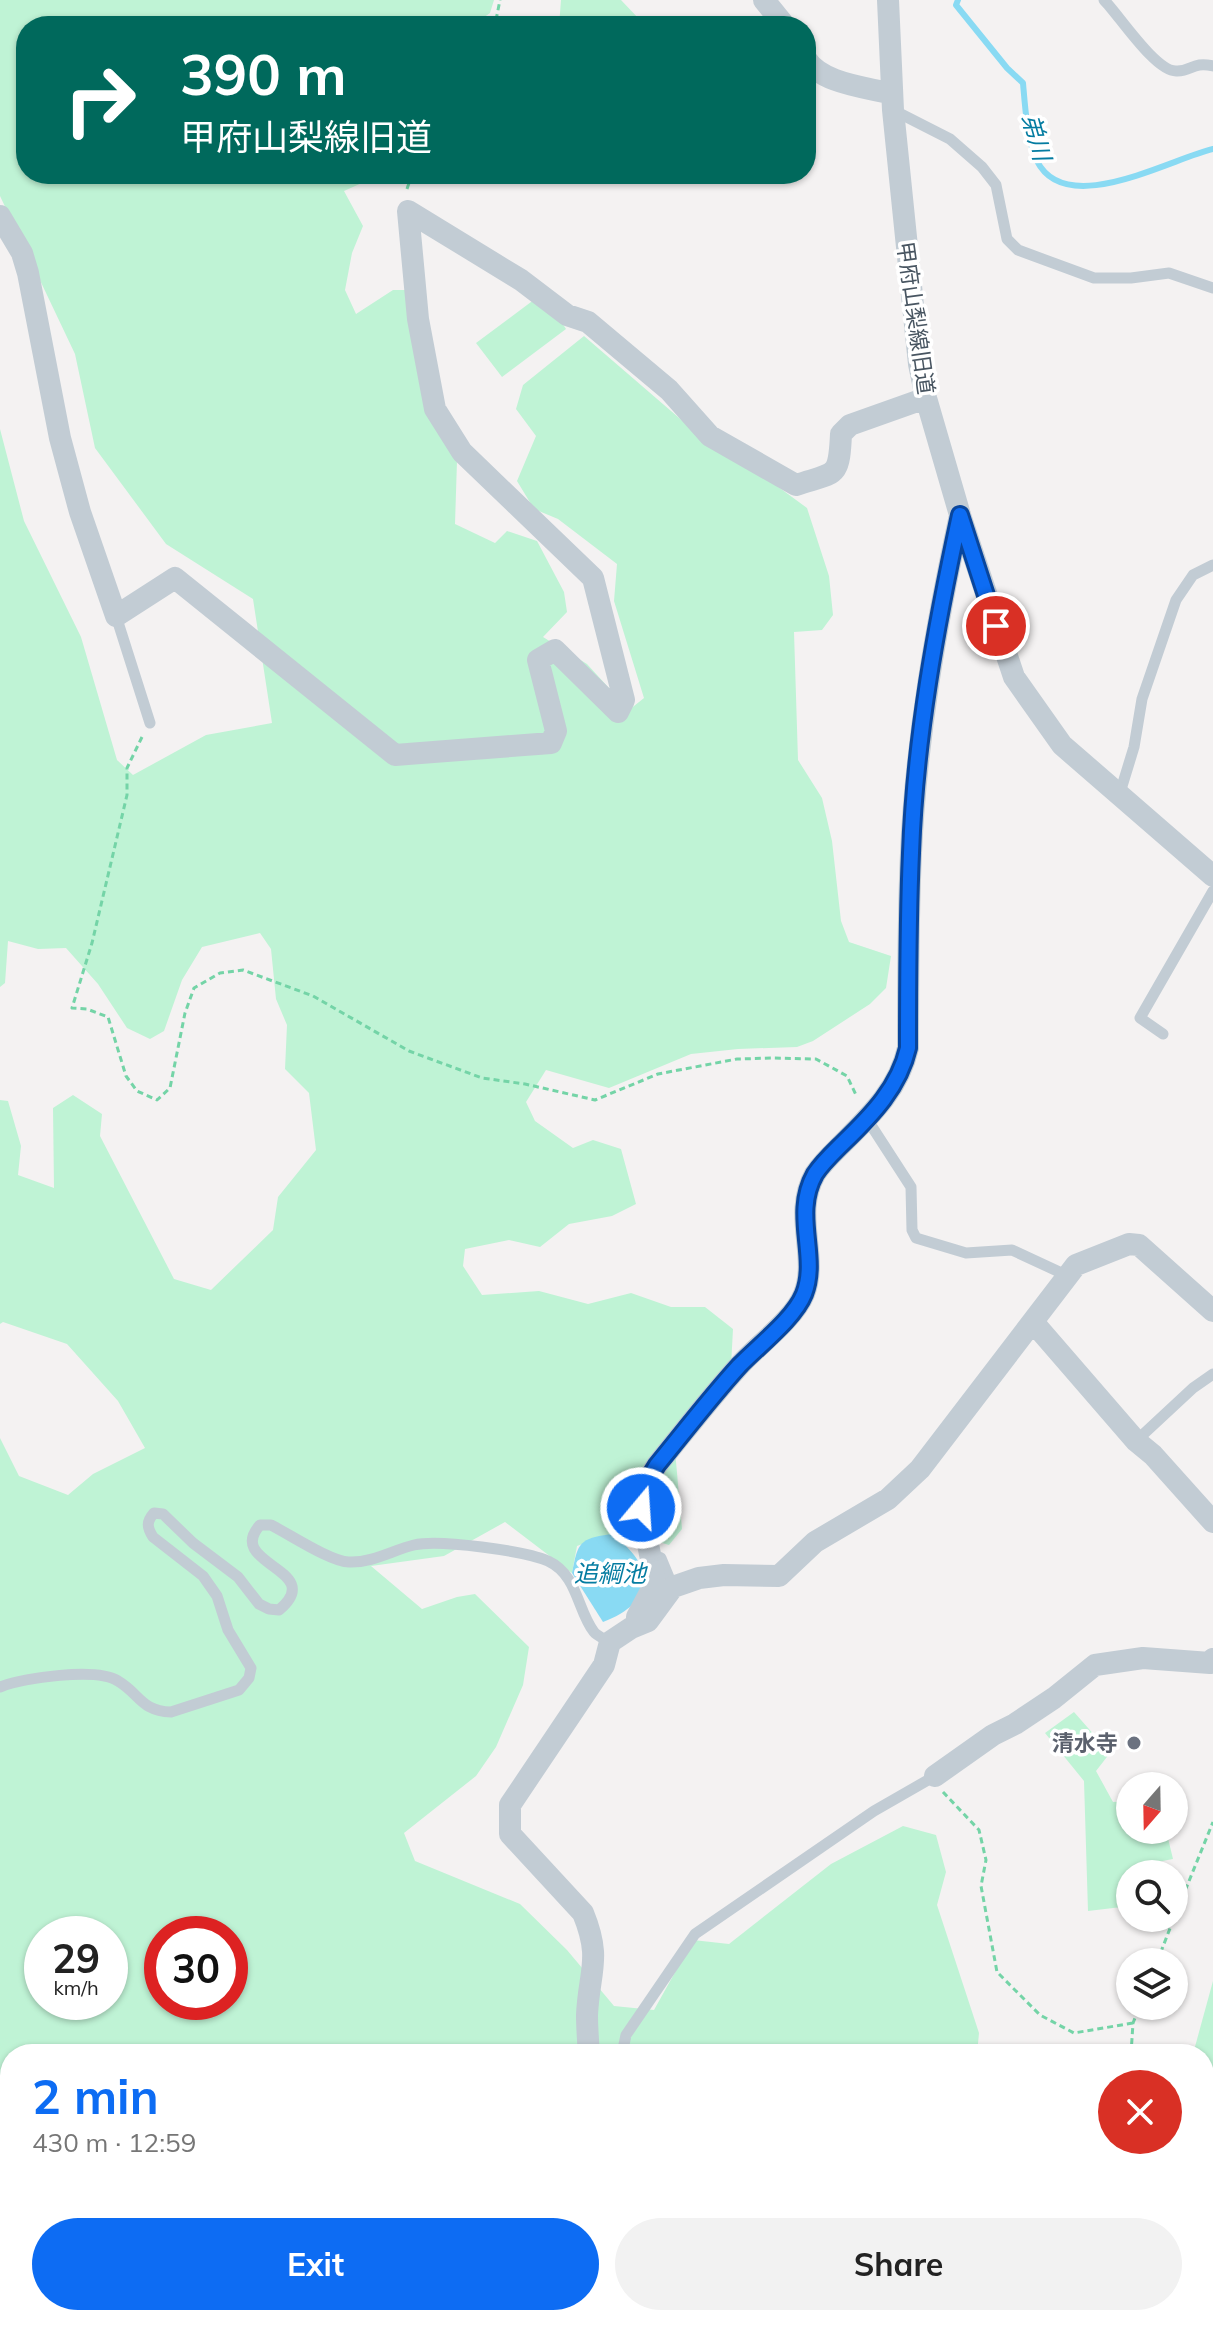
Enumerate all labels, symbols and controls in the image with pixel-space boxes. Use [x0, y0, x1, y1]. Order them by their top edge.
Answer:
text: 390 m [180, 39, 347, 109]
icon: right [48, 48, 152, 152]
water label: 弟川 [1016, 110, 1059, 167]
text: 甲府山梨線旧道 [180, 114, 432, 159]
street label: 甲府山梨線旧道 [891, 240, 941, 396]
pin [962, 592, 1030, 660]
icon: arrive [974, 604, 1018, 648]
position arrow [599, 1466, 683, 1550]
water label: 追綱池 [574, 1558, 648, 1588]
place label: 清水寺 [1052, 1729, 1118, 1757]
marker: 清水寺 [1125, 1734, 1143, 1752]
north arrow [1116, 1772, 1188, 1844]
map controls [1116, 1772, 1188, 2020]
button: search [1116, 1860, 1188, 1932]
speed limit sign: 30 [144, 1916, 248, 2020]
text: 29 [52, 1933, 100, 1983]
button: layers [1116, 1948, 1188, 2020]
text: km/h [53, 1975, 99, 2000]
text: 2 min [32, 2066, 159, 2126]
button: close [1098, 2070, 1182, 2154]
text: 430 m · 12:59 [32, 2126, 196, 2159]
button: Exit [32, 2218, 599, 2310]
button: Share [615, 2218, 1182, 2310]

